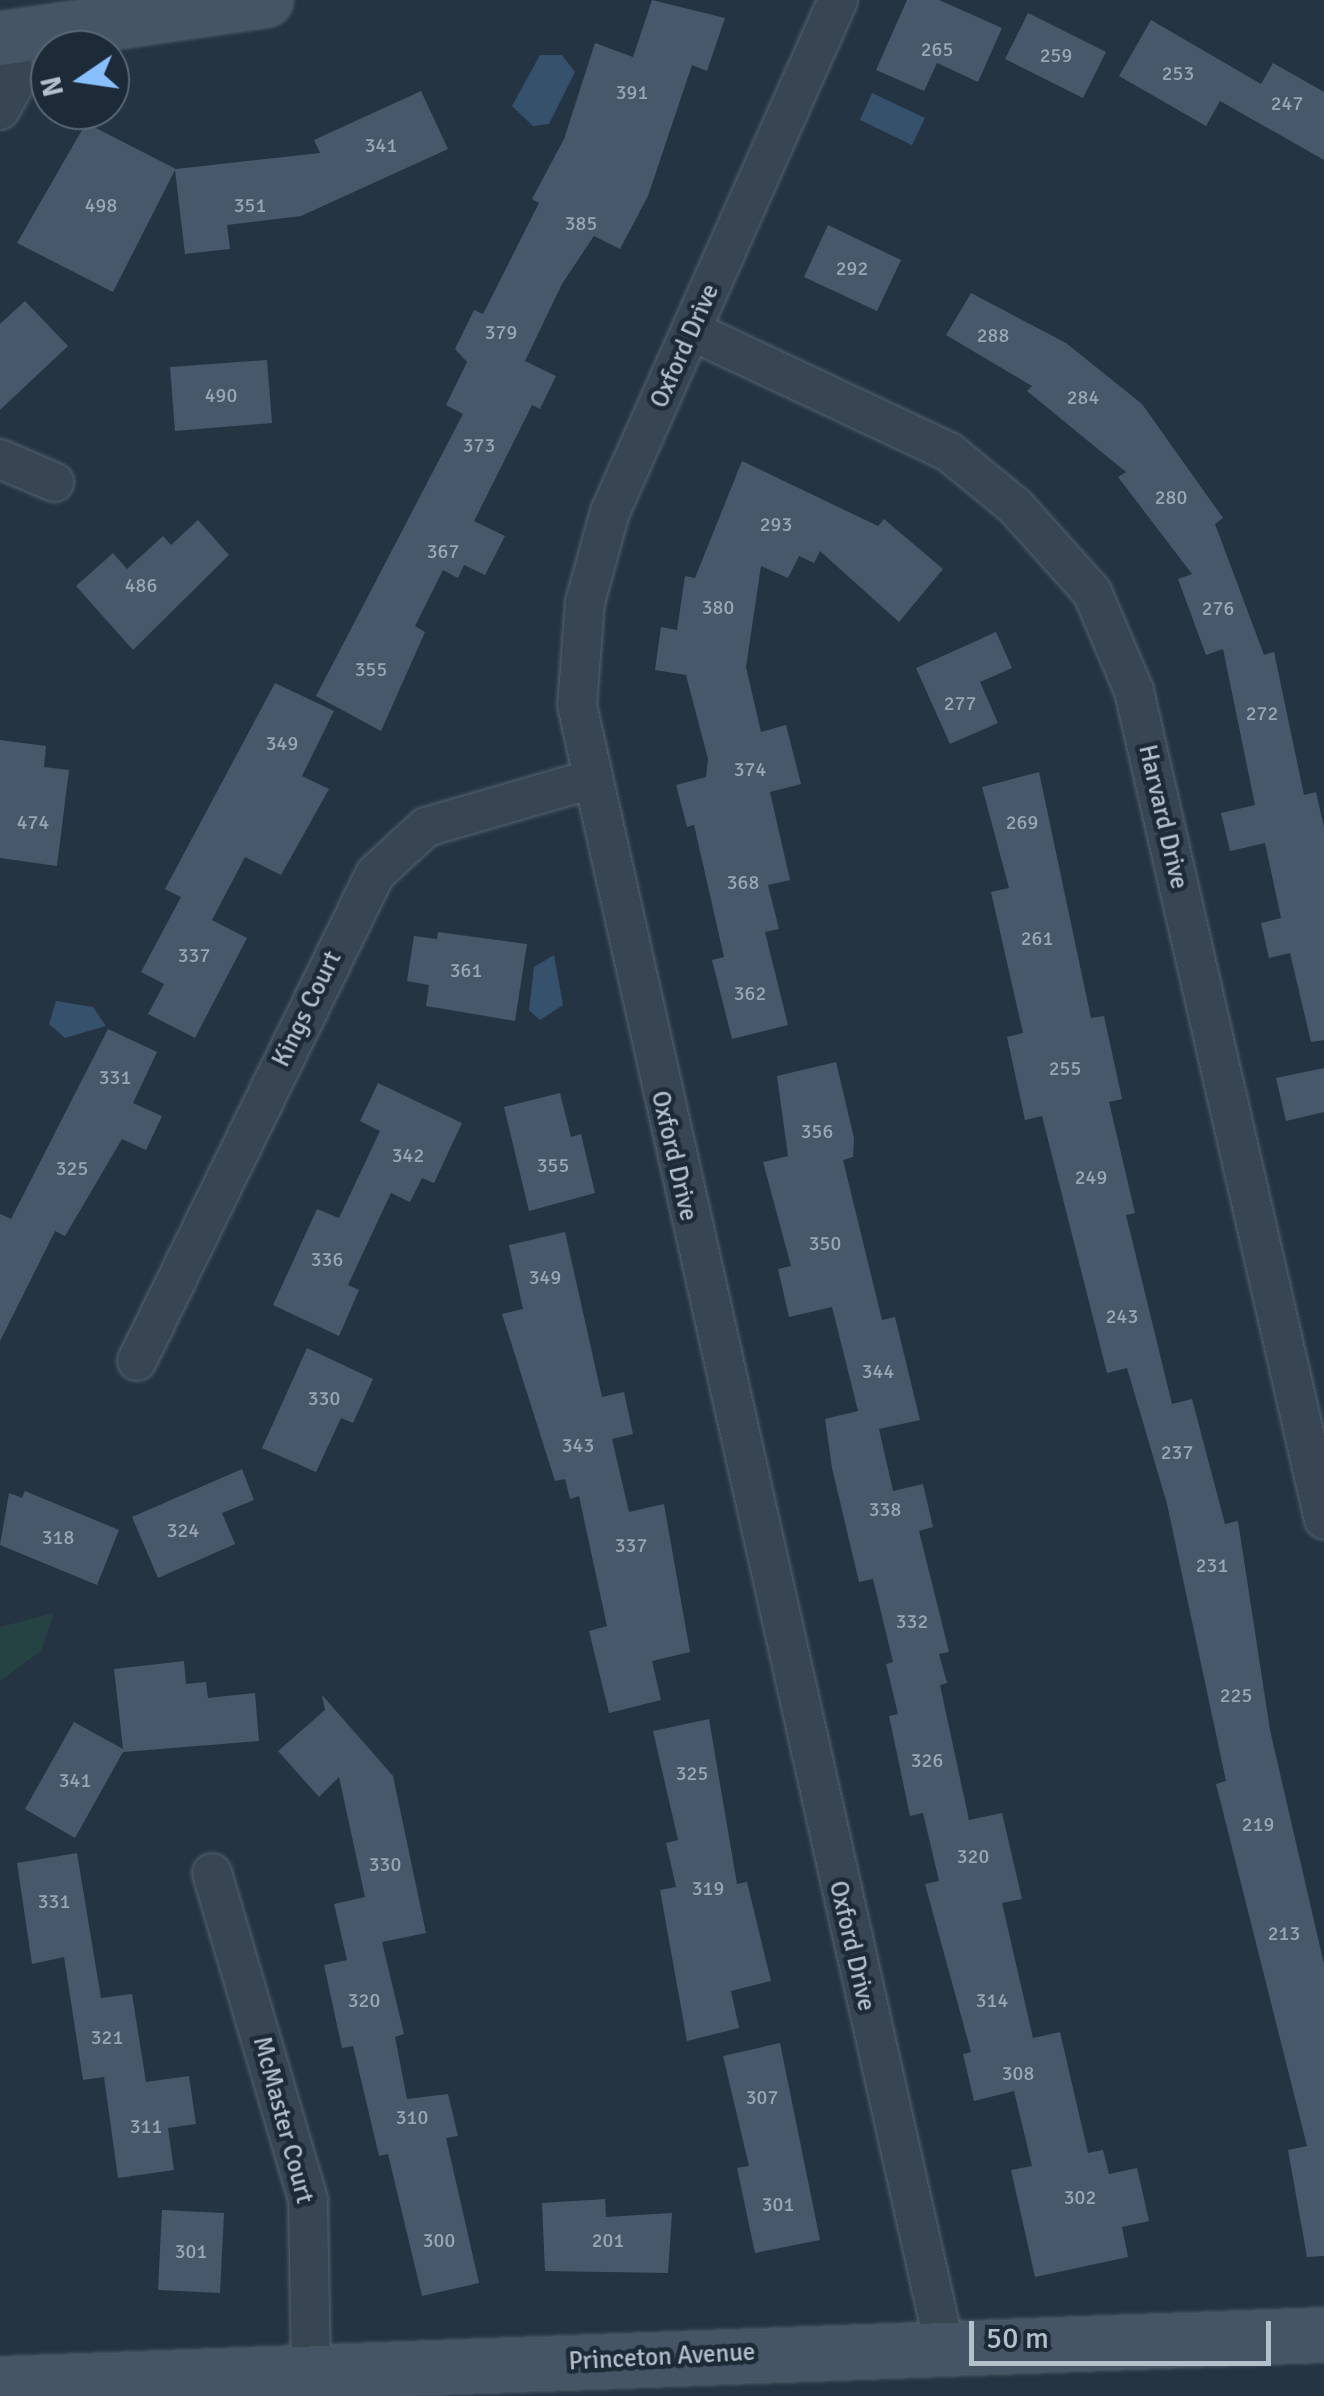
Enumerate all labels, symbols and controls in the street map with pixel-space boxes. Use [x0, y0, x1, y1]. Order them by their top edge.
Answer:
north arrow [30, 30, 130, 130]
house number: 265 [921, 37, 953, 61]
house number: 259 [1040, 43, 1072, 67]
house number: 253 [1162, 61, 1194, 85]
text: N [34, 73, 71, 100]
house number: 391 [616, 80, 648, 104]
house number: 247 [1271, 91, 1303, 115]
house number: 341 [365, 133, 397, 157]
house number: 498 [85, 193, 117, 217]
house number: 351 [234, 193, 266, 217]
house number: 385 [565, 211, 597, 235]
house number: 292 [836, 256, 868, 280]
street label: Oxford Drive [644, 279, 726, 413]
house number: 379 [485, 320, 517, 344]
house number: 288 [977, 323, 1009, 347]
house number: 490 [205, 383, 237, 407]
house number: 284 [1067, 385, 1099, 409]
house number: 373 [463, 433, 495, 457]
house number: 280 [1155, 485, 1187, 509]
house number: 293 [760, 512, 792, 536]
house number: 367 [427, 539, 459, 563]
house number: 486 [125, 573, 157, 597]
house number: 380 [702, 595, 734, 619]
house number: 276 [1202, 596, 1234, 620]
house number: 355 [355, 657, 387, 681]
house number: 277 [944, 691, 976, 715]
house number: 272 [1246, 701, 1278, 725]
house number: 349 [266, 731, 298, 755]
street label: Harvard Drive [1132, 742, 1194, 892]
house number: 374 [734, 757, 766, 781]
house number: 474 [17, 810, 49, 834]
house number: 269 [1006, 810, 1038, 834]
house number: 368 [727, 870, 759, 894]
house number: 261 [1021, 926, 1053, 950]
house number: 337 [178, 943, 210, 967]
street label: Kings Court [266, 946, 348, 1072]
house number: 361 [450, 958, 482, 982]
house number: 362 [734, 981, 766, 1005]
house number: 255 [1049, 1056, 1081, 1080]
house number: 331 [99, 1065, 131, 1089]
street label: Oxford Drive [644, 1088, 704, 1224]
house number: 356 [801, 1119, 833, 1143]
house number: 342 [392, 1143, 424, 1167]
house number: 355 [537, 1153, 569, 1177]
house number: 325 [56, 1156, 88, 1180]
house number: 249 [1075, 1165, 1107, 1189]
house number: 350 [809, 1231, 841, 1255]
house number: 336 [311, 1247, 343, 1271]
house number: 349 [529, 1265, 561, 1289]
house number: 243 [1106, 1304, 1138, 1328]
house number: 344 [862, 1359, 894, 1383]
house number: 330 [308, 1386, 340, 1410]
house number: 343 [562, 1433, 594, 1457]
house number: 237 [1161, 1440, 1193, 1464]
house number: 338 [869, 1497, 901, 1521]
house number: 324 [167, 1518, 199, 1542]
house number: 318 [42, 1525, 74, 1549]
house number: 337 [615, 1533, 647, 1557]
house number: 231 [1196, 1553, 1228, 1577]
house number: 332 [896, 1609, 928, 1633]
house number: 225 [1220, 1683, 1252, 1707]
house number: 326 [911, 1748, 943, 1772]
house number: 325 [676, 1761, 708, 1785]
house number: 341 [59, 1768, 91, 1792]
house number: 219 [1242, 1812, 1274, 1836]
house number: 320 [957, 1844, 989, 1868]
house number: 330 [369, 1852, 401, 1876]
house number: 319 [692, 1876, 724, 1900]
street label: Oxford Drive [822, 1878, 882, 2014]
house number: 331 [38, 1889, 70, 1913]
house number: 213 [1268, 1921, 1300, 1945]
house number: 320 [348, 1988, 380, 2012]
house number: 314 [976, 1988, 1008, 2012]
house number: 321 [91, 2025, 123, 2049]
street label: McMaster Court [246, 2033, 320, 2207]
house number: 308 [1002, 2061, 1034, 2085]
house number: 307 [746, 2085, 778, 2109]
house number: 310 [396, 2105, 428, 2129]
house number: 311 [130, 2114, 162, 2138]
house number: 302 [1064, 2185, 1096, 2209]
house number: 301 [762, 2192, 794, 2216]
house number: 300 [423, 2228, 455, 2252]
house number: 201 [592, 2228, 624, 2252]
house number: 301 [175, 2239, 207, 2263]
scale bar [974, 2301, 1276, 2363]
text: 50 m [986, 2320, 1049, 2357]
street label: Princeton Avenue [568, 2337, 756, 2377]

